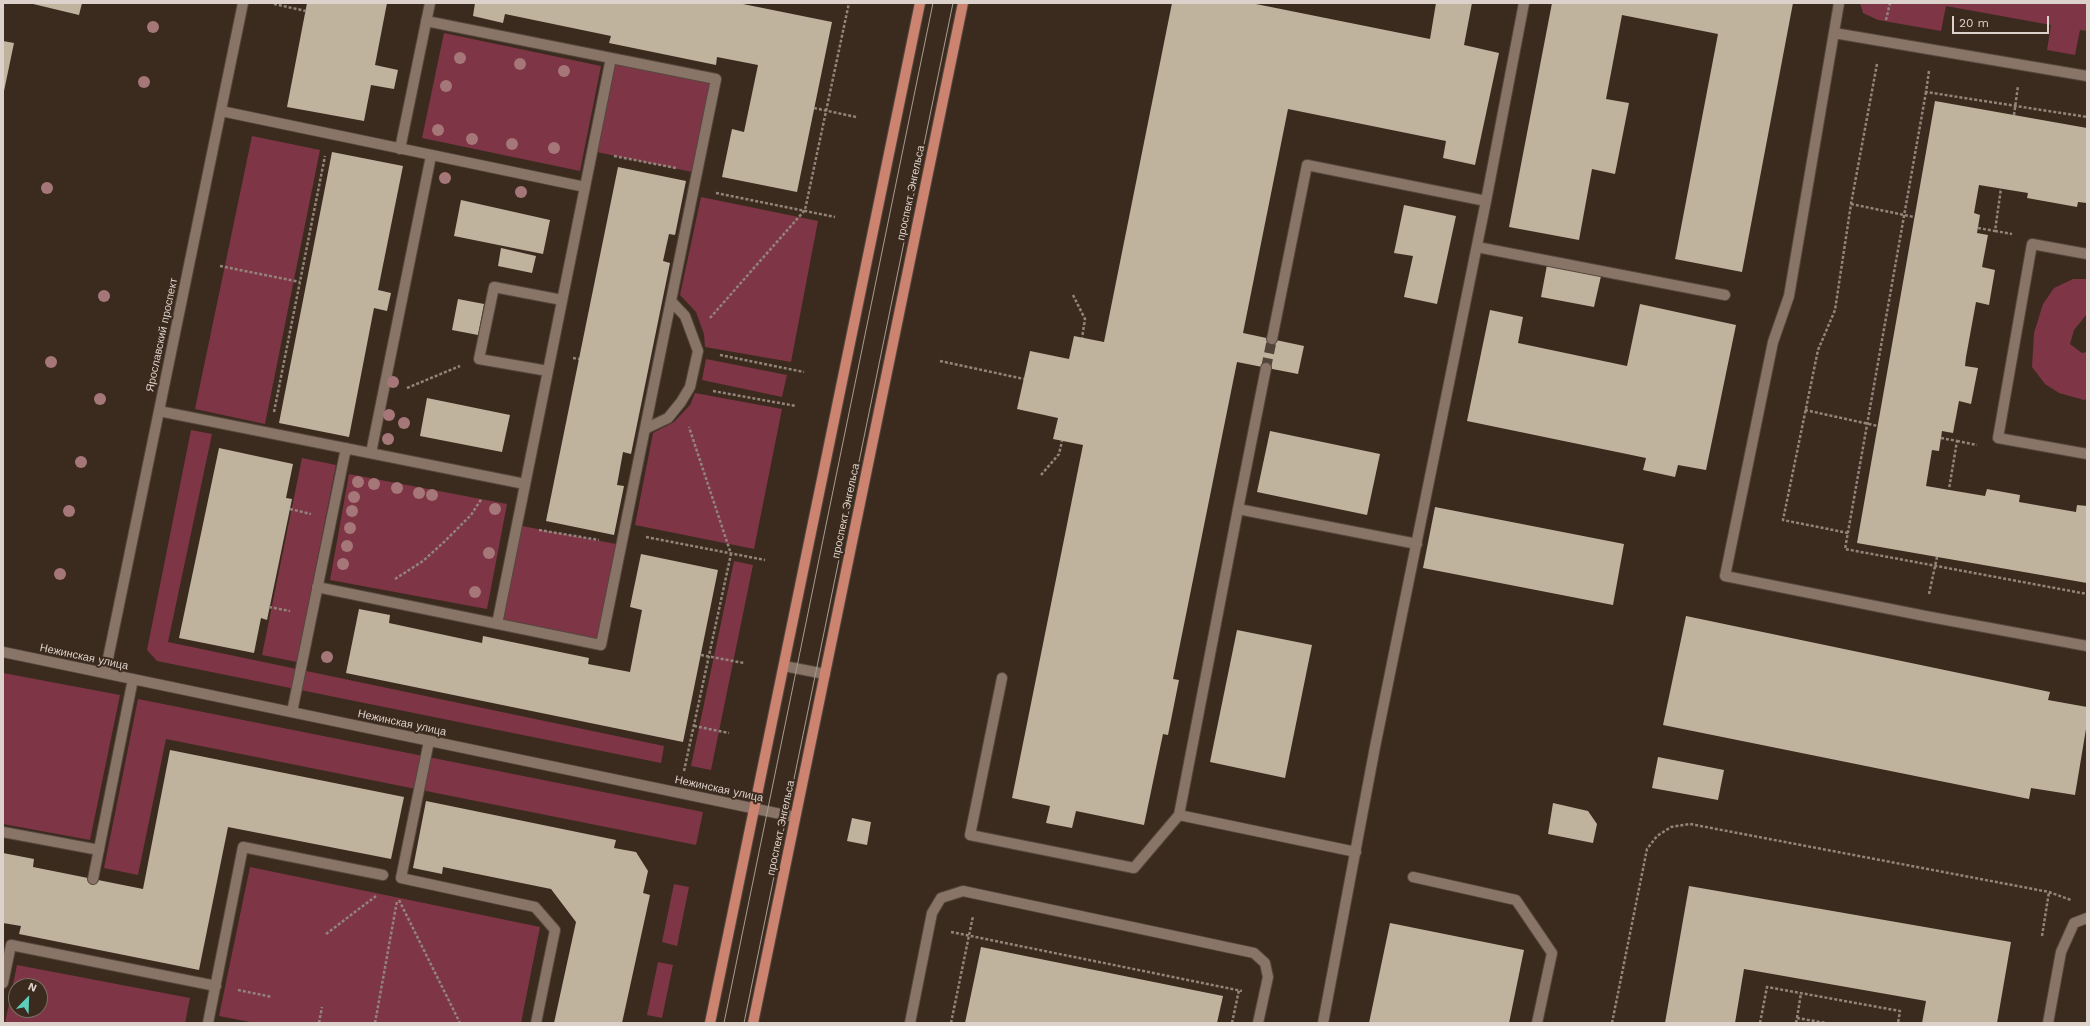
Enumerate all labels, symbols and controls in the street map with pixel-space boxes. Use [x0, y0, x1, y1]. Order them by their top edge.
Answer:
scale bar [1954, 8, 2051, 34]
text: 20 m [1959, 16, 1989, 30]
street label: проспект Энгельса [894, 144, 928, 242]
street label: Ярославский проспект [143, 277, 181, 393]
street label: проспект Энгельса [829, 462, 863, 560]
street label: Нежинская улица [39, 641, 129, 673]
street label: Нежинская улица [357, 707, 447, 739]
street label: Нежинская улица [674, 773, 764, 805]
street label: проспект Энгельса [764, 779, 798, 877]
north arrow [8, 978, 48, 1018]
text: N [26, 980, 39, 995]

